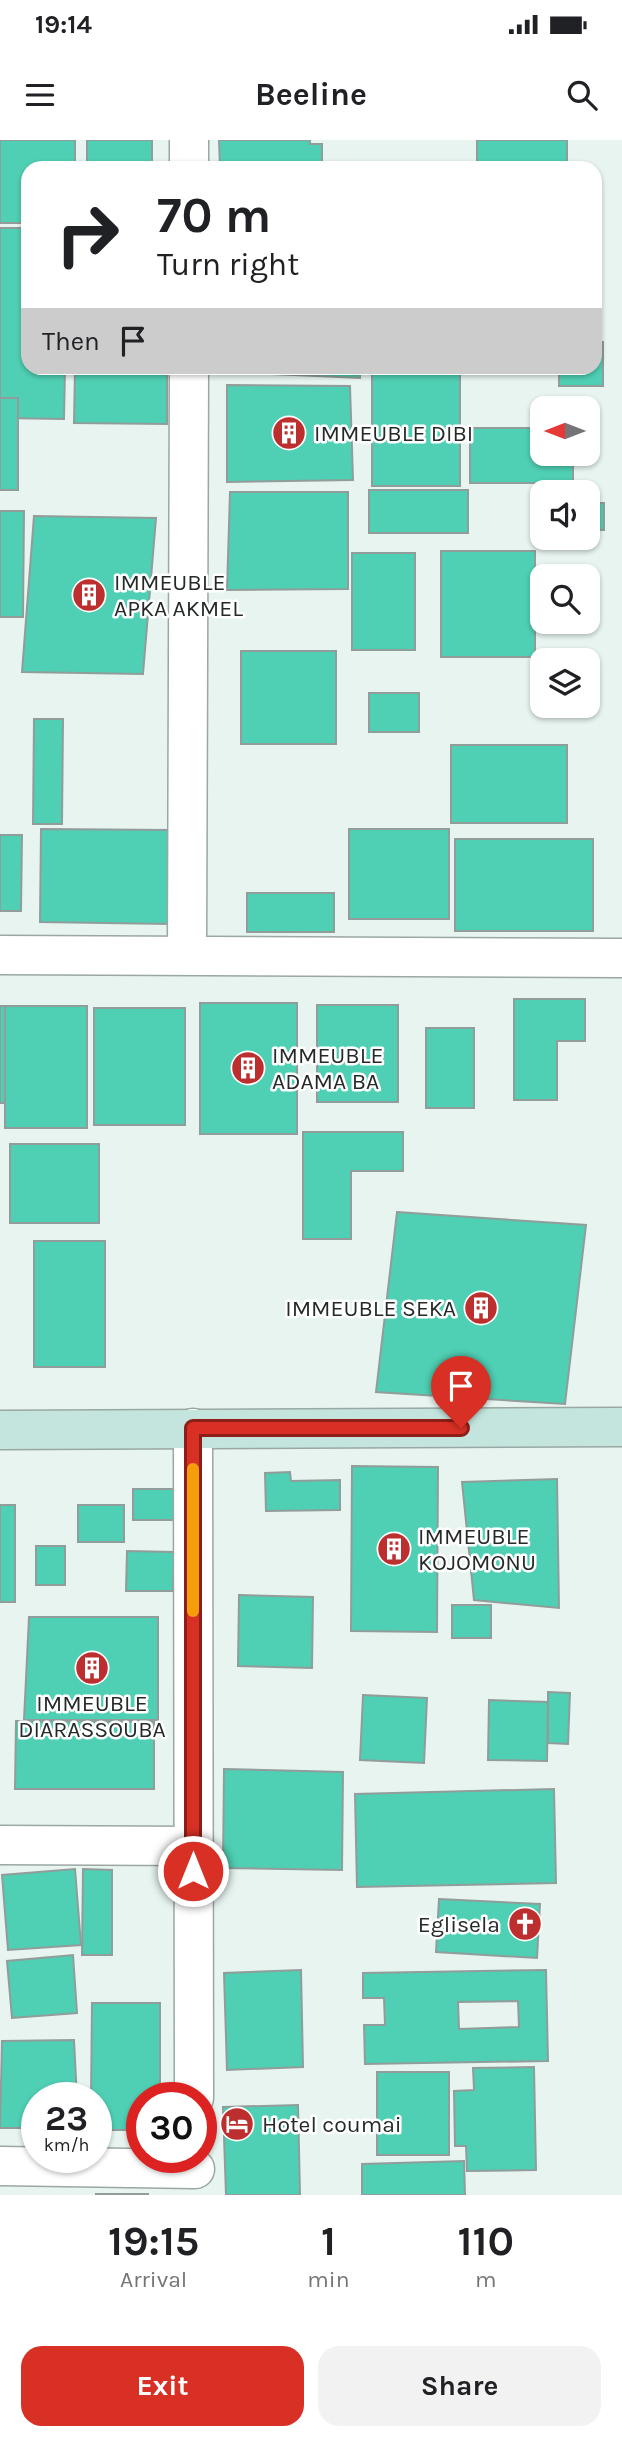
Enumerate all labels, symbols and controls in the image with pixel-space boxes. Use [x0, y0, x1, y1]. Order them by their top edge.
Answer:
text: 19:14 [35, 9, 92, 40]
icon: menu [21, 76, 59, 114]
text: Beeline [255, 76, 367, 113]
icon: search [563, 76, 601, 114]
text: 70 m [157, 187, 271, 244]
icon: right [42, 189, 133, 280]
text: Turn right [157, 246, 299, 283]
icon: arrive [114, 322, 152, 360]
text: Then [42, 326, 100, 357]
north arrow [530, 396, 600, 466]
map controls [530, 396, 600, 718]
building icon: IMMEUBLE DIBI [270, 414, 308, 452]
place label: IMMEUBLE DIBI [314, 420, 473, 447]
button: sound [530, 480, 600, 550]
button: search [530, 564, 600, 634]
place label: IMMEUBLE APKA AKMEL [114, 569, 243, 622]
building icon: IMMEUBLE APKA AKMEL [70, 576, 108, 614]
button: layers [530, 648, 600, 718]
place label: IMMEUBLE ADAMA BA [272, 1042, 383, 1095]
building icon: IMMEUBLE ADAMA BA [229, 1049, 267, 1087]
building icon: IMMEUBLE SEKA [462, 1289, 500, 1327]
place label: IMMEUBLE SEKA [285, 1295, 456, 1322]
pin [431, 1356, 491, 1428]
icon: arrive [442, 1367, 480, 1405]
place label: IMMEUBLE KOJOMONU [418, 1523, 536, 1576]
building icon: IMMEUBLE KOJOMONU [375, 1530, 413, 1568]
building icon: IMMEUBLE DIARASSOUBA [73, 1649, 111, 1687]
place label: IMMEUBLE DIARASSOUBA [18, 1690, 166, 1743]
position arrow [156, 1834, 230, 1908]
church icon: Eglisela [506, 1905, 544, 1943]
place label: Eglisela [418, 1911, 500, 1938]
speed limit sign: 30 [126, 2082, 217, 2173]
text: 23 [45, 2098, 88, 2139]
hotel icon: Hotel coumai [218, 2105, 256, 2143]
place label: Hotel coumai [262, 2111, 402, 2138]
text: km/h [44, 2134, 89, 2156]
text: 19:15 [108, 2216, 199, 2266]
text: 1 [321, 2216, 336, 2266]
text: 110 [458, 2216, 514, 2266]
text: Arrival [120, 2266, 187, 2293]
text: min [307, 2266, 350, 2293]
text: m [475, 2266, 497, 2293]
button: Exit [21, 2346, 304, 2426]
button: Share [318, 2346, 601, 2426]

